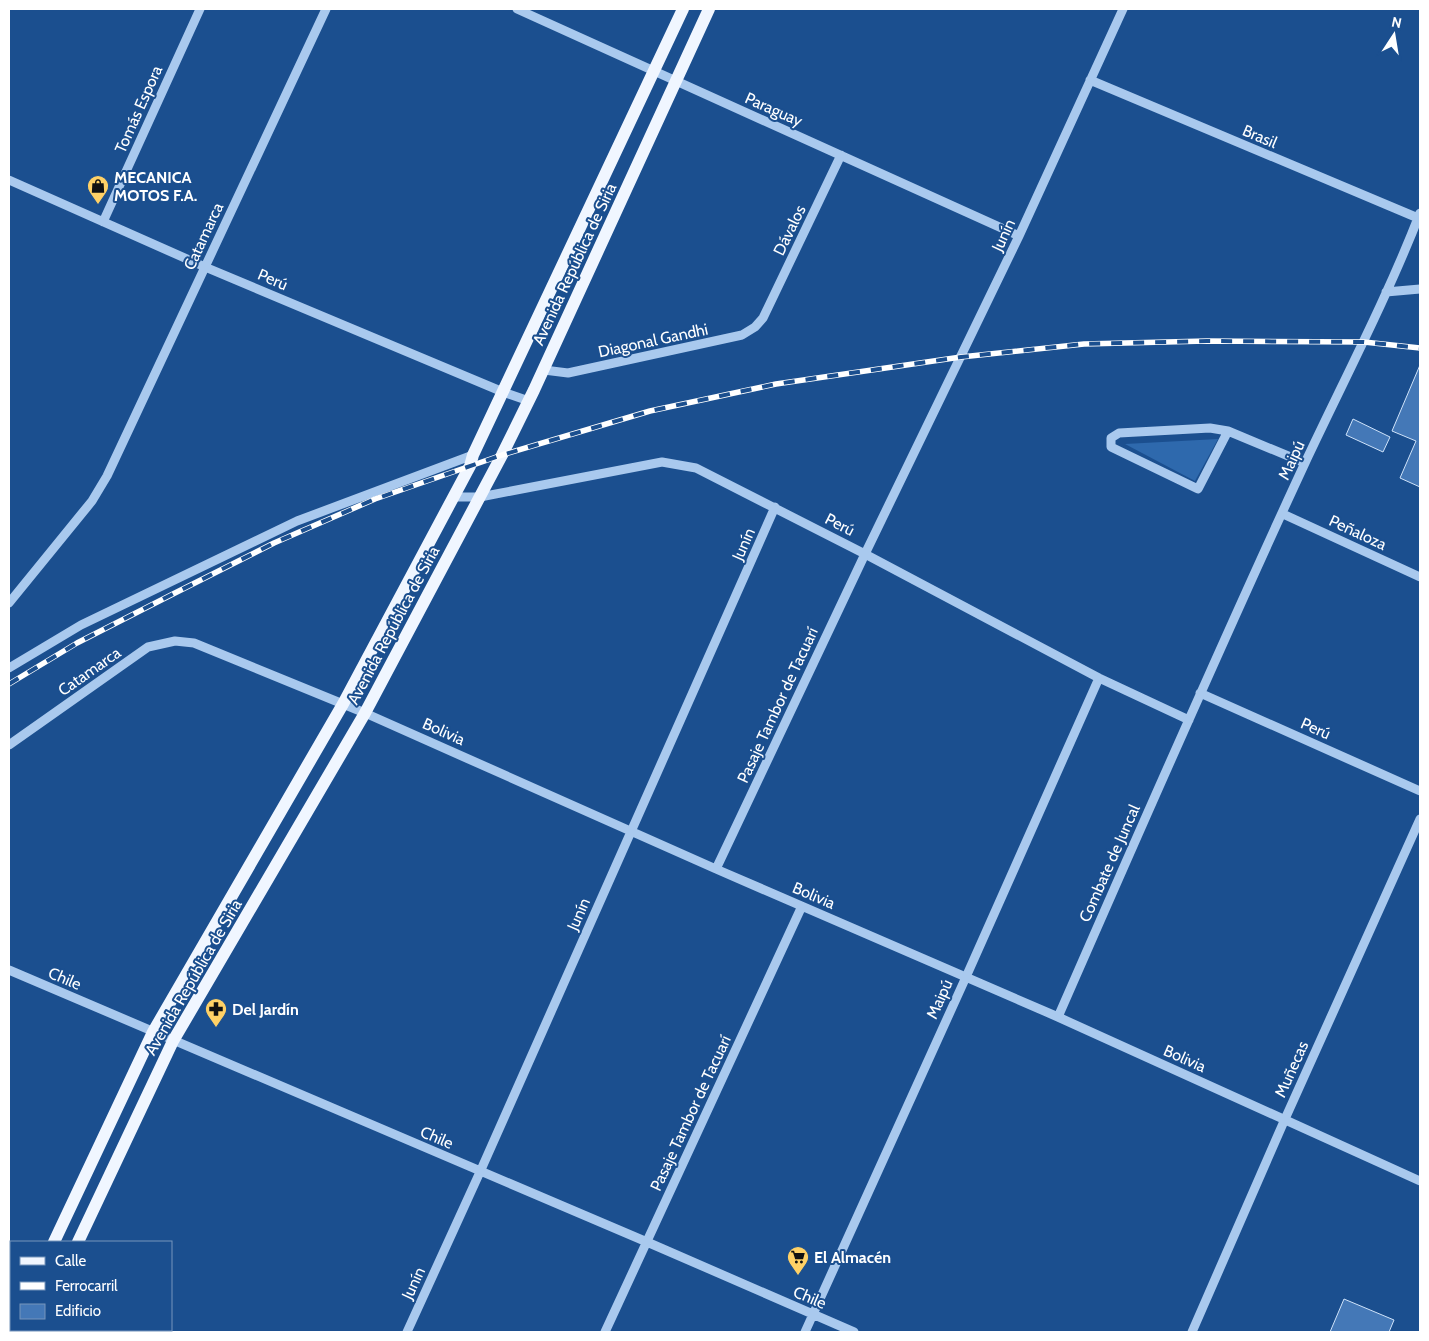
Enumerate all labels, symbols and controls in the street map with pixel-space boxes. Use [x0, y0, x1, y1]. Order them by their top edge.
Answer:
north arrow [1369, 10, 1419, 60]
text: N [1390, 12, 1403, 32]
street label: Tomás Espora [111, 62, 166, 156]
street label: Paraguay [742, 88, 806, 131]
street label: Brasil [1240, 121, 1280, 152]
place label: MECANICA MOTOS F.A. [114, 168, 197, 205]
shop icon: MECANICA MOTOS F.A. [86, 174, 110, 205]
street label: Avenida República de Siria [529, 180, 621, 348]
street label: Catamarca [180, 199, 227, 273]
street label: Dávalos [769, 202, 810, 258]
street label: Junín [987, 216, 1019, 255]
street label: Perú [255, 265, 291, 294]
street label: Diagonal Gandhi [597, 320, 710, 361]
street label: Maipú [1274, 437, 1309, 483]
street label: Perú [822, 509, 858, 540]
street label: Peñaloza [1326, 511, 1390, 554]
street label: Junín [728, 525, 759, 564]
street label: Avenida República de Siria [344, 543, 443, 708]
street label: Pasaje Tambor de Tacuarí [733, 624, 822, 786]
street label: Catamarca [54, 643, 124, 700]
street label: Bolivia [420, 714, 468, 749]
street label: Perú [1298, 714, 1334, 743]
street label: Combate de Juncal [1075, 801, 1144, 925]
street label: Bolivia [790, 878, 838, 913]
street label: Junín [563, 895, 594, 934]
street label: Avenida República de Siria [141, 896, 246, 1058]
street label: Chile [46, 963, 84, 994]
street label: Maipú [922, 976, 957, 1022]
pharmacy icon: Del Jardín [204, 997, 228, 1028]
place label: Del Jardín [232, 1000, 299, 1019]
street label: Pasaje Tambor de Tacuarí [646, 1032, 735, 1194]
street label: Muñecas [1271, 1038, 1312, 1100]
street label: Bolivia [1161, 1041, 1209, 1076]
street label: Chile [418, 1122, 456, 1153]
legend [10, 1241, 172, 1331]
supermarket icon: El Almacén [786, 1245, 810, 1276]
place label: El Almacén [814, 1248, 891, 1267]
text: Calle [55, 1252, 86, 1270]
street label: Junín [397, 1264, 429, 1303]
text: Ferrocarril [55, 1277, 118, 1295]
street label: Chile [791, 1282, 829, 1313]
text: Edificio [55, 1302, 101, 1320]

